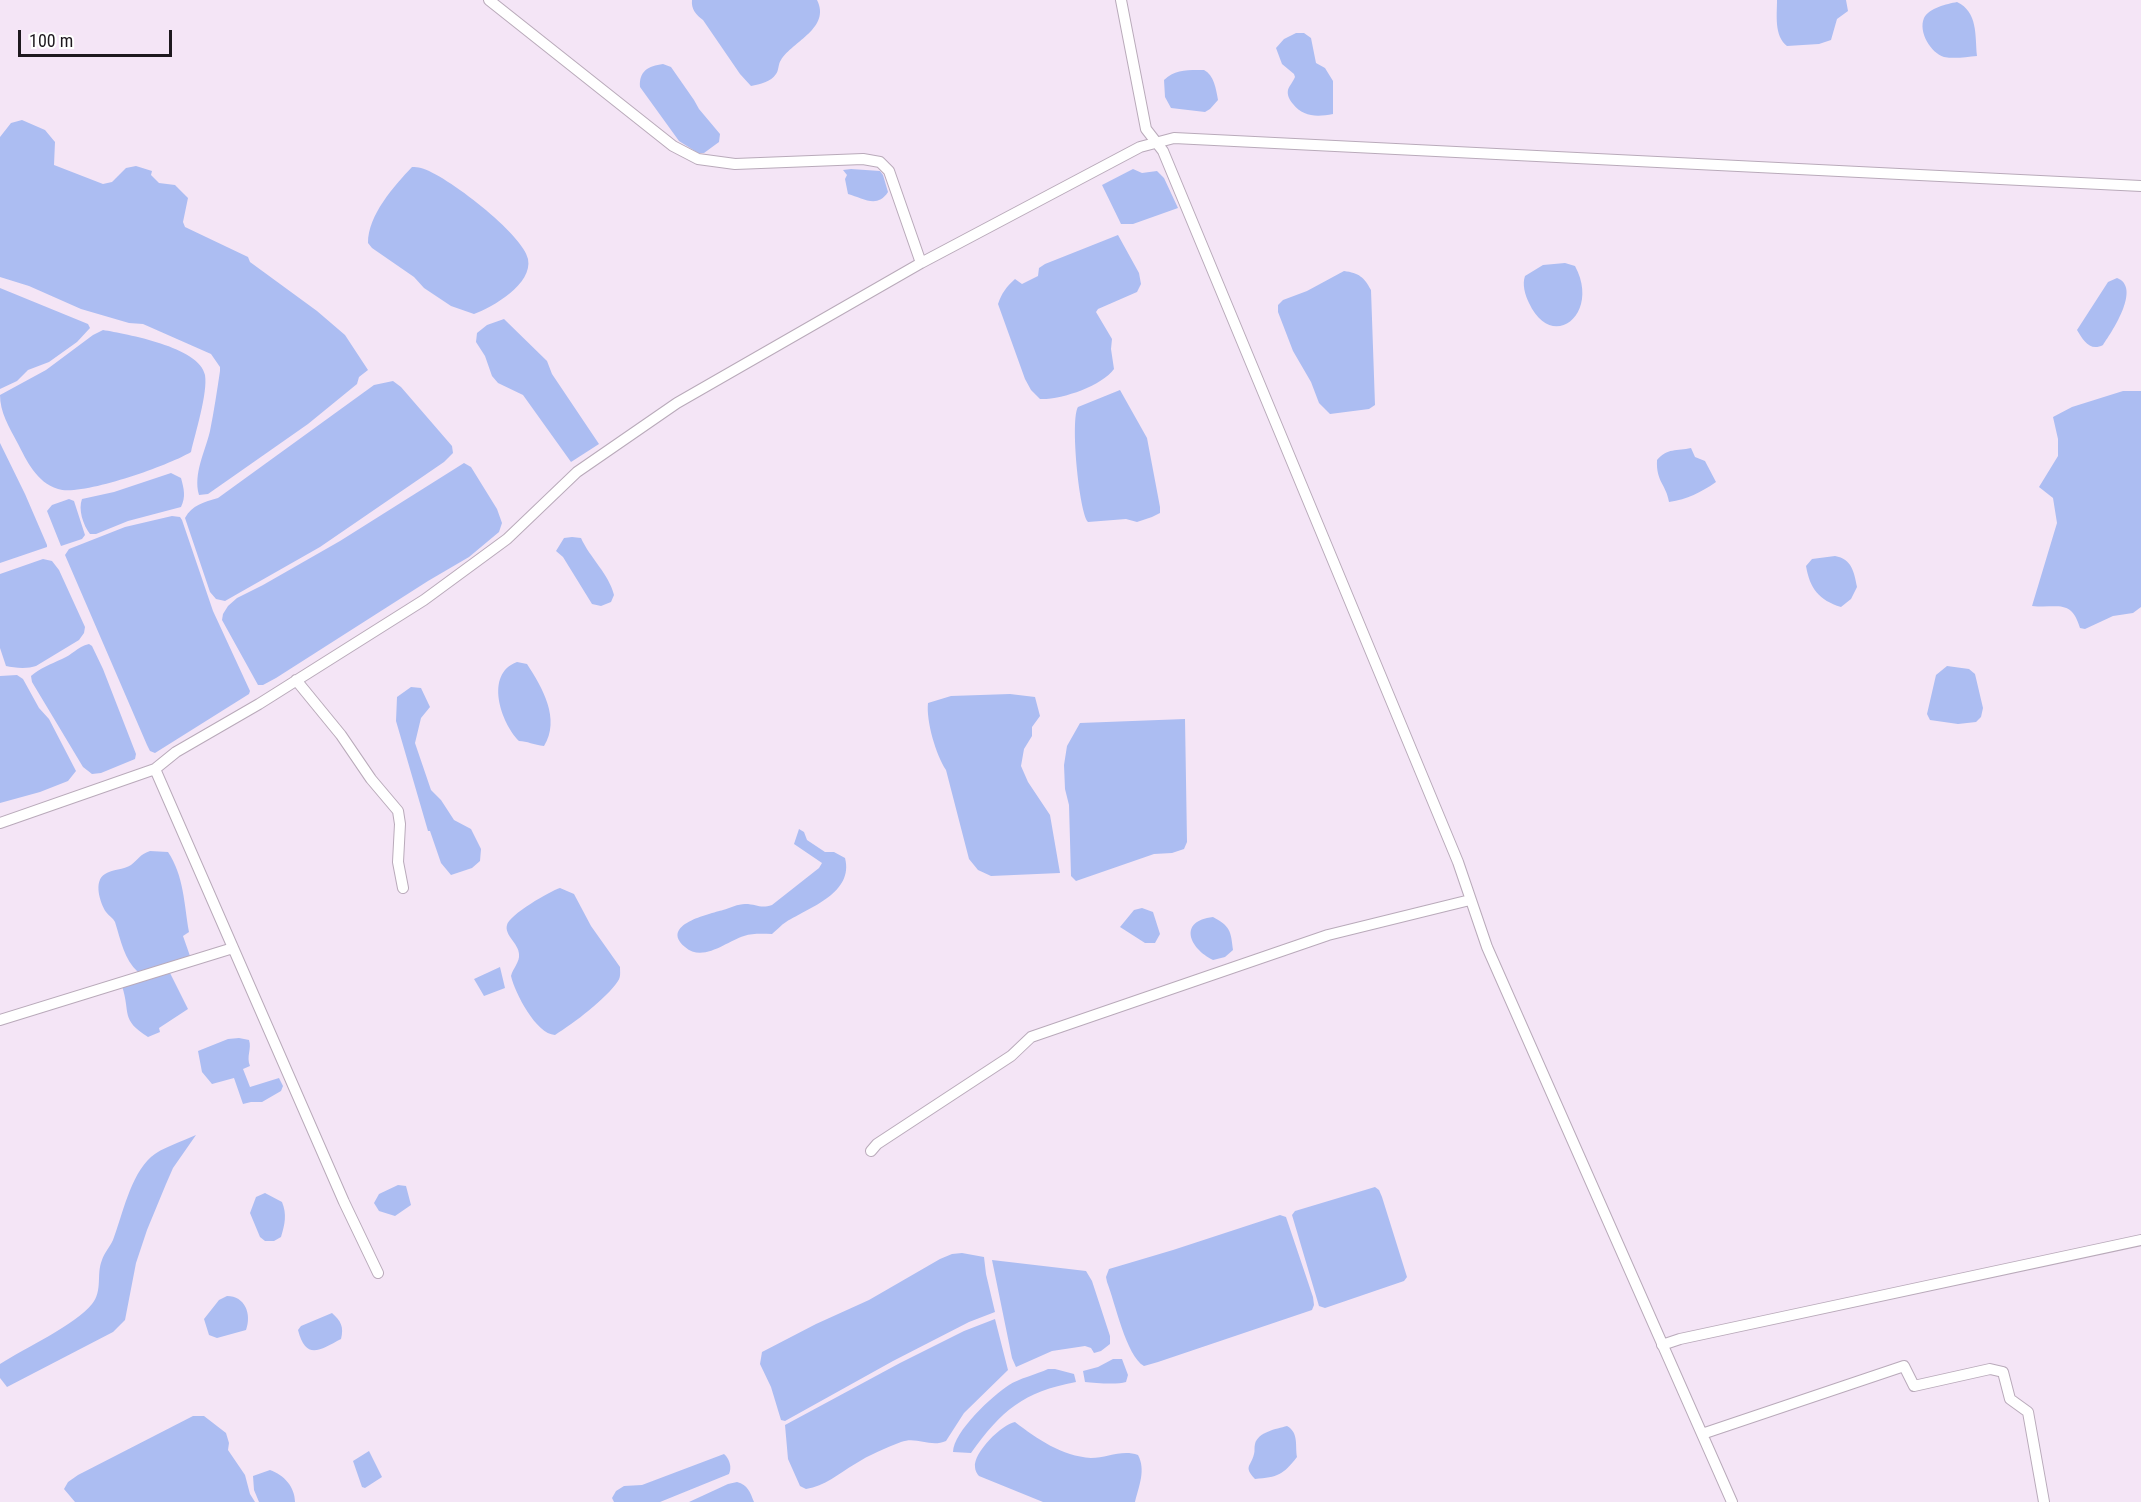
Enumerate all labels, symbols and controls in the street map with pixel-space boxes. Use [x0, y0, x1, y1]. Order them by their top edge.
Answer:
scale bar [21, 18, 176, 56]
text: 100 m [29, 30, 73, 51]

